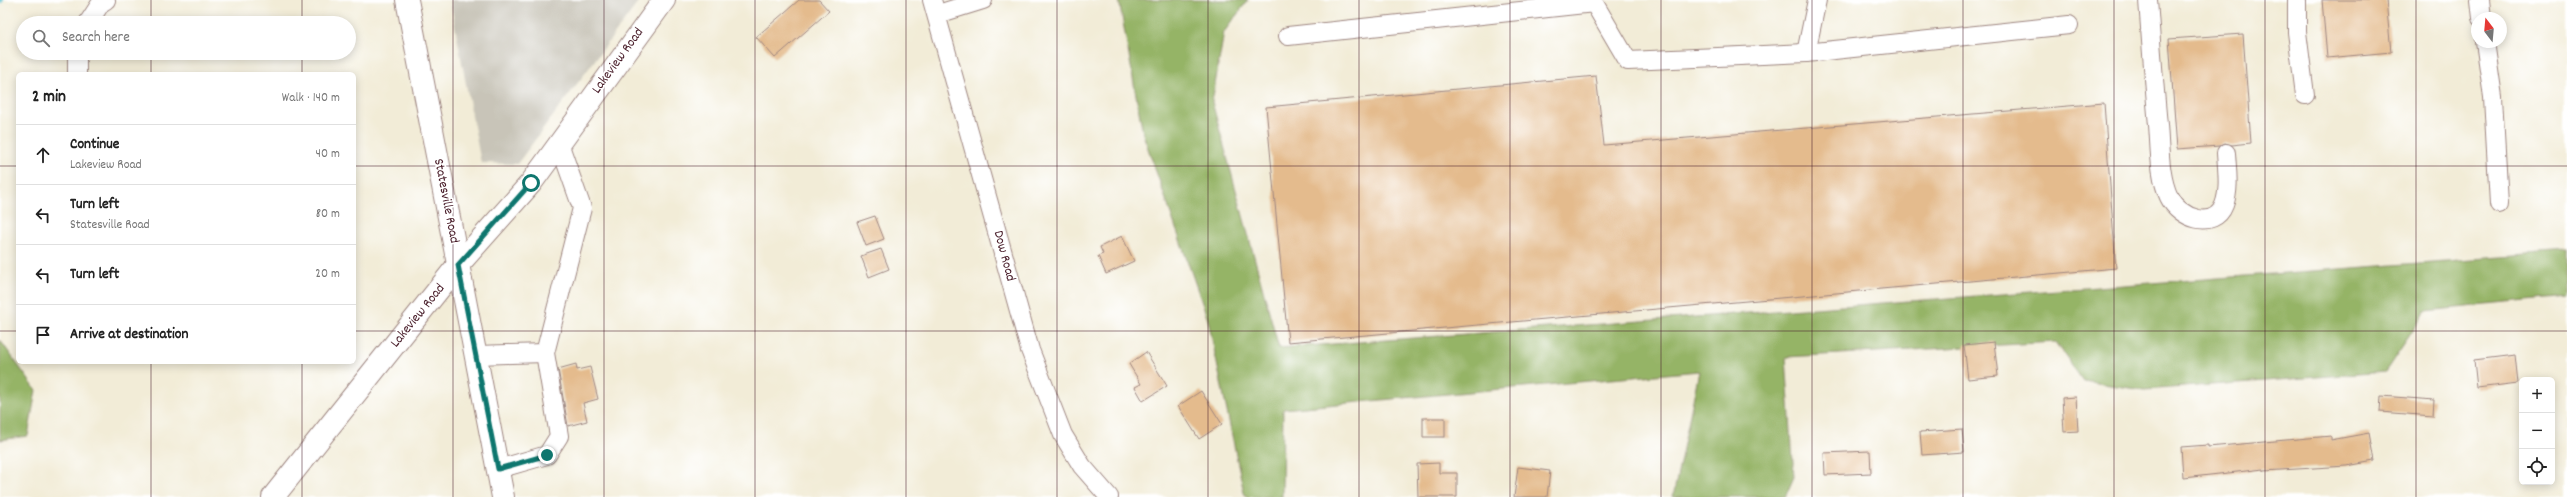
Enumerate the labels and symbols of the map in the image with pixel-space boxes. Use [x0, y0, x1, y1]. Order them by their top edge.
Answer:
north arrow [2471, 12, 2507, 48]
street label: Lakeview Road [587, 24, 649, 98]
street label: Statesville Road [428, 157, 464, 245]
route start [522, 174, 540, 192]
street label: Dow Road [988, 228, 1020, 284]
street label: Lakeview Road [386, 280, 450, 352]
route end [538, 446, 556, 464]

